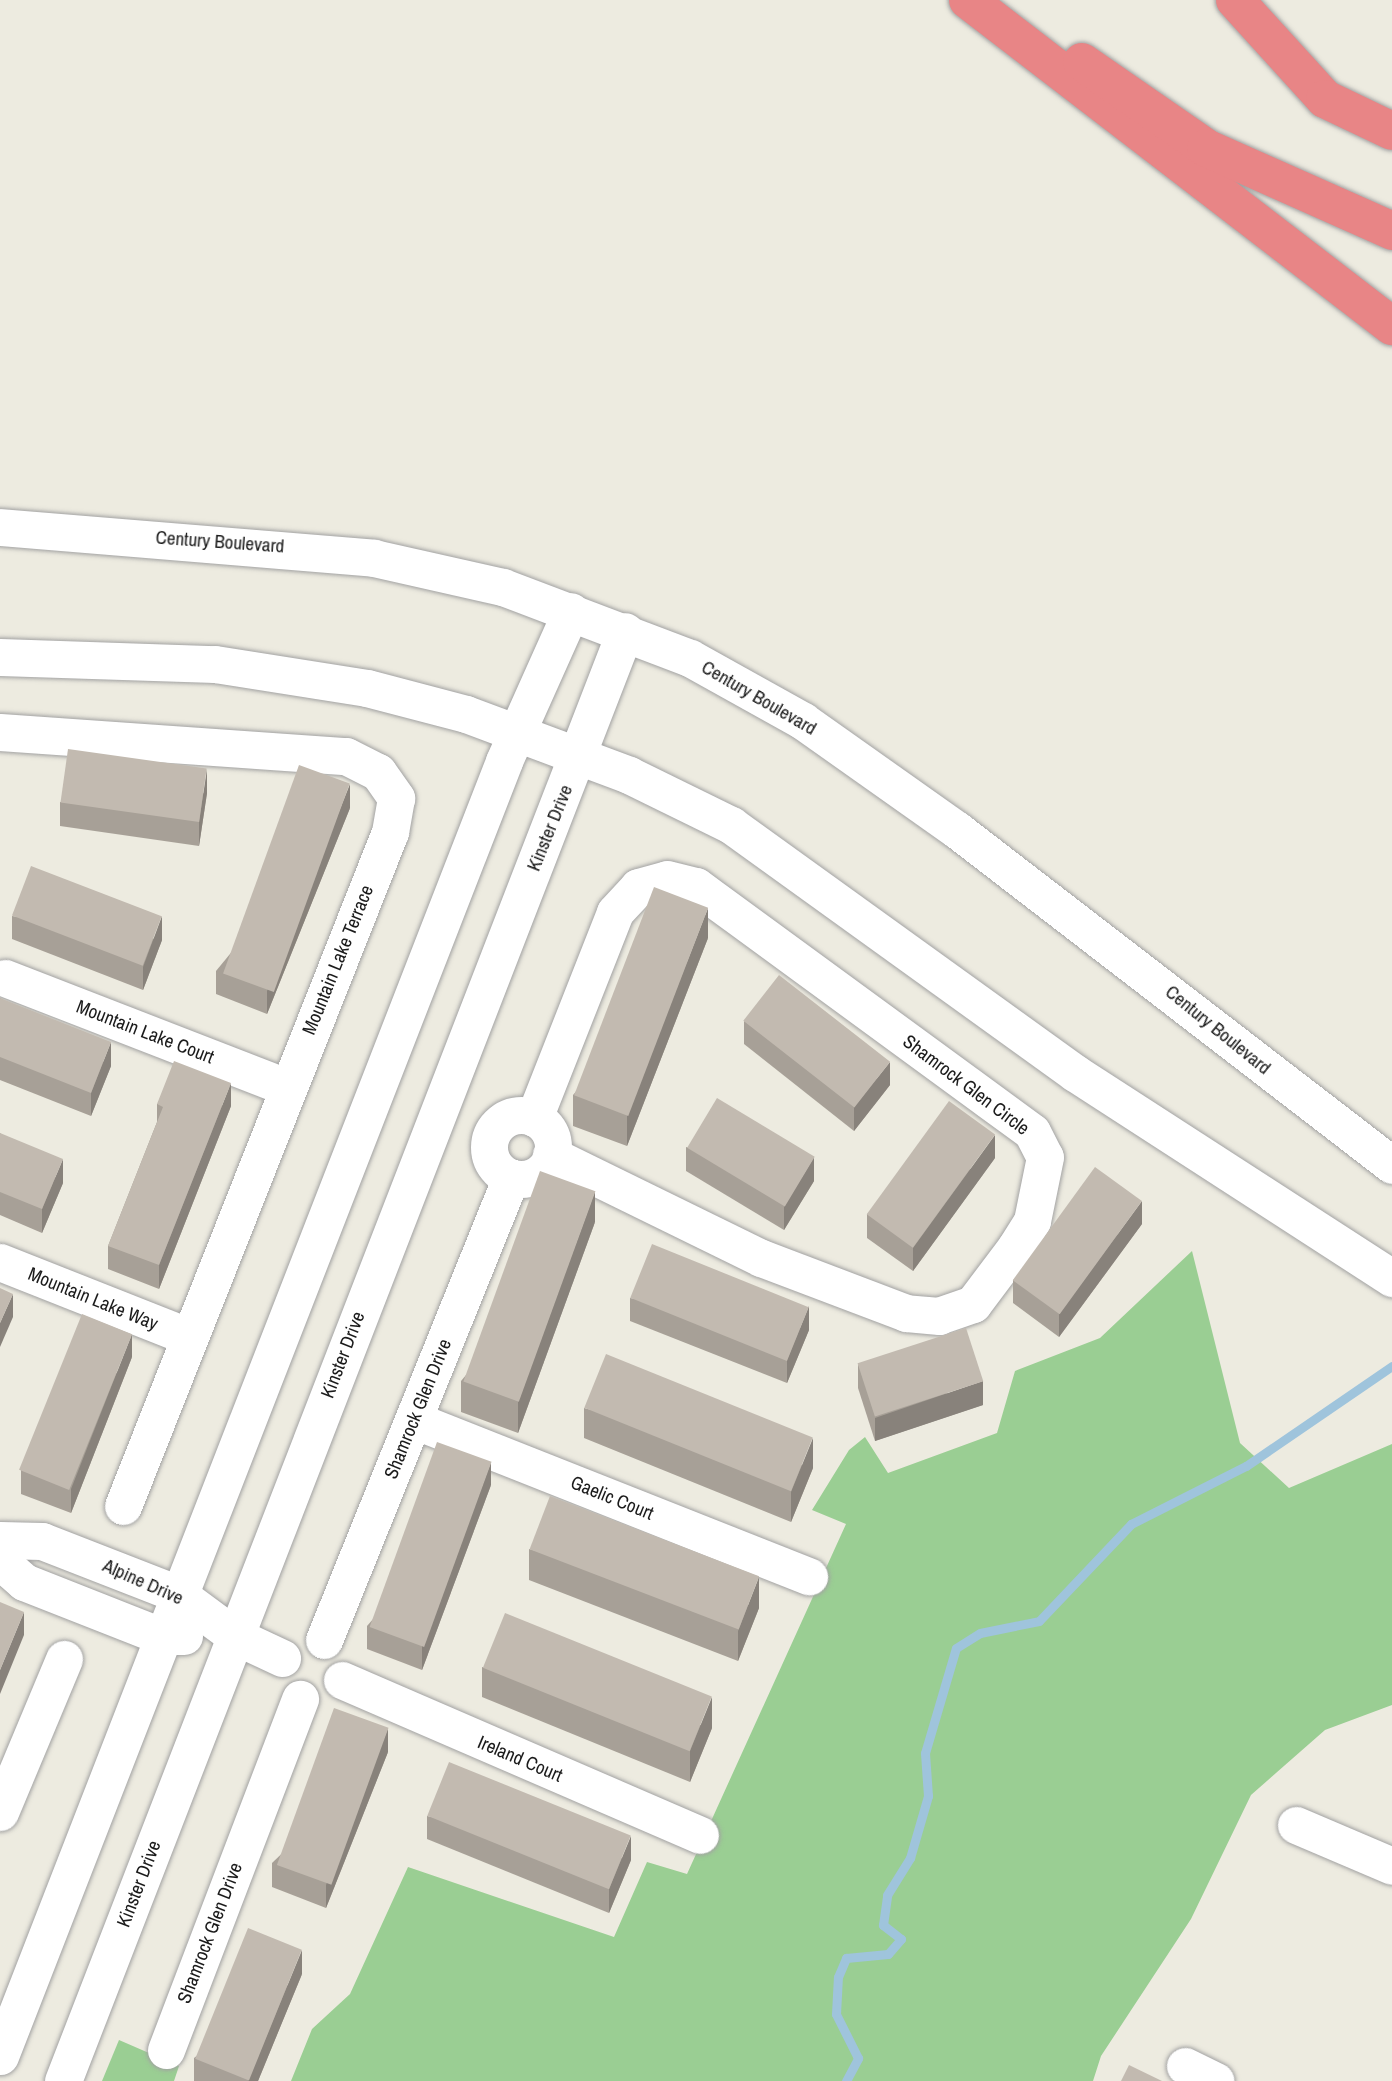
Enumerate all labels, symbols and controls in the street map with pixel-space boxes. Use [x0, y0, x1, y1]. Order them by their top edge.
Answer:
street label: Century Boulevard [155, 526, 285, 558]
street label: Century Boulevard [697, 656, 821, 740]
street label: Kinster Drive [522, 782, 578, 874]
street label: Mountain Lake Terrace [298, 882, 378, 1038]
street label: Century Boulevard [1161, 981, 1275, 1079]
street label: Mountain Lake Court [73, 995, 217, 1069]
street label: Shamrock Glen Circle [898, 1030, 1034, 1140]
street label: Mountain Lake Way [25, 1263, 161, 1335]
street label: Kinster Drive [316, 1308, 370, 1402]
street label: Shamrock Glen Drive [380, 1336, 456, 1482]
street label: Gaelic Court [567, 1471, 657, 1525]
street label: Alpine Drive [99, 1554, 187, 1610]
street label: Ireland Court [474, 1731, 566, 1787]
street label: Kinster Drive [112, 1837, 166, 1931]
street label: Shamrock Glen Drive [173, 1859, 247, 2007]

